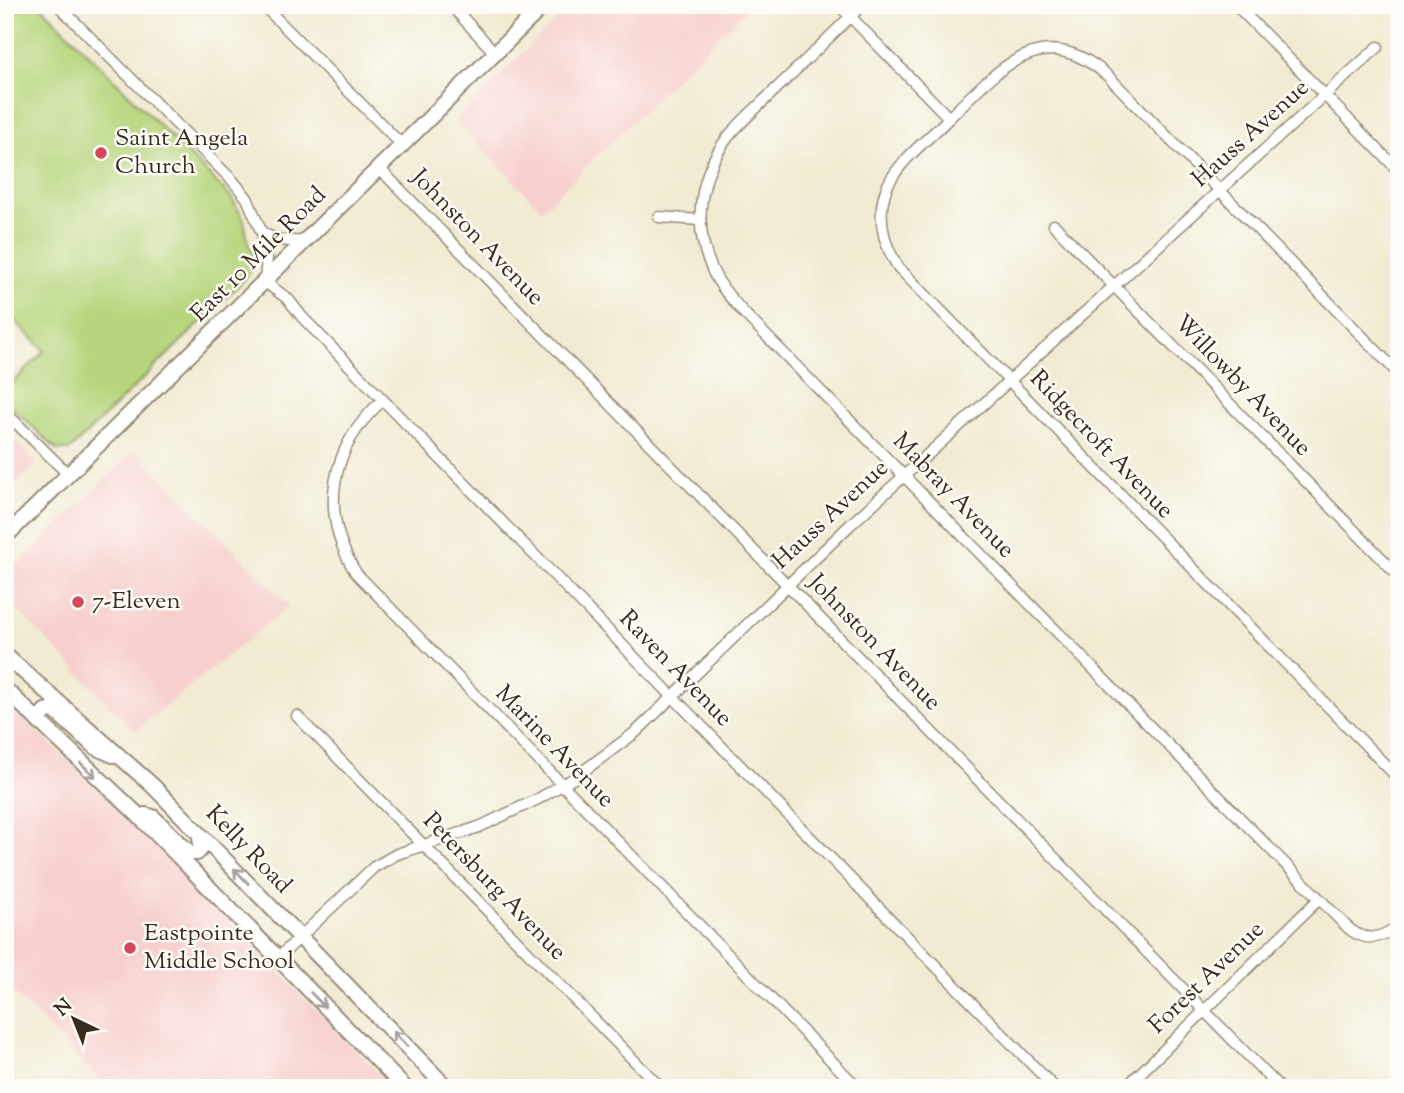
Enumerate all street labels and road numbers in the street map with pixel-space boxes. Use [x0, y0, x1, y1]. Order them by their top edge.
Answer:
street label: Hauss Avenue [1185, 72, 1317, 196]
street label: Johnston Avenue [401, 161, 551, 314]
street label: East 10 Mile Road [183, 179, 335, 331]
street label: Willowby Avenue [1165, 308, 1319, 464]
street label: Ridgecroft Avenue [1021, 363, 1181, 527]
street label: Mabray Avenue [884, 426, 1022, 566]
street label: Hauss Avenue [765, 452, 897, 578]
street label: Johnston Avenue [798, 566, 948, 719]
street label: Raven Avenue [611, 603, 739, 735]
street label: Marine Avenue [487, 678, 621, 816]
street label: Kelly Road [197, 798, 299, 902]
street label: Petersburg Avenue [414, 805, 574, 969]
street label: Forest Avenue [1142, 914, 1272, 1042]

